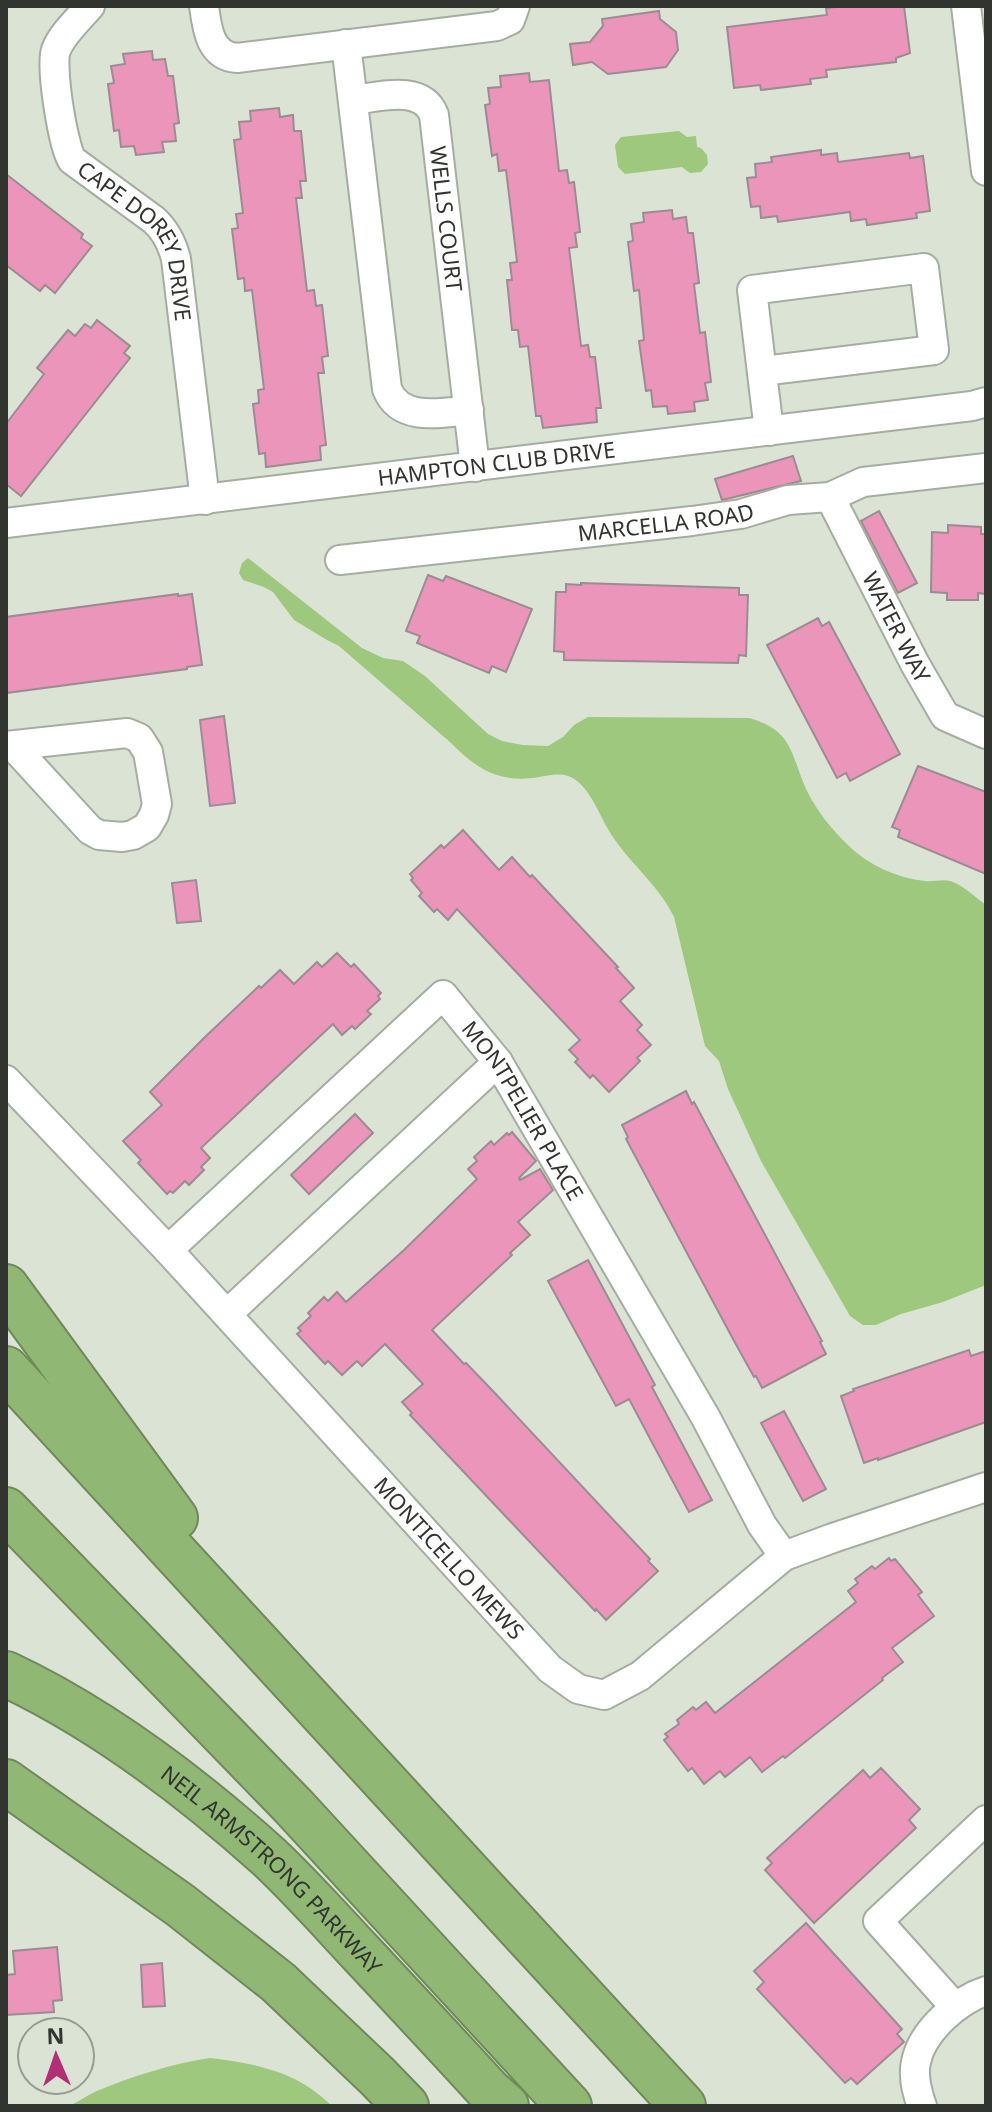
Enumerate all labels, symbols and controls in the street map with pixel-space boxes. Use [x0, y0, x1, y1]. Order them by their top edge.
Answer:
street label: WELLS COURT [424, 144, 470, 293]
street label: CAPE DOREY DRIVE [72, 153, 199, 323]
street label: HAMPTON CLUB DRIVE [376, 433, 617, 492]
street label: MARCELLA ROAD [576, 495, 757, 548]
street label: WATER WAY [856, 566, 939, 688]
street label: MONTPELIER PLACE [456, 1014, 591, 1205]
street label: MONTICELLO MEWS [368, 1470, 532, 1645]
street label: NEIL ARMSTRONG PARKWAY [155, 1758, 390, 1981]
north arrow [16, 2016, 96, 2096]
text: N [46, 2020, 65, 2050]

